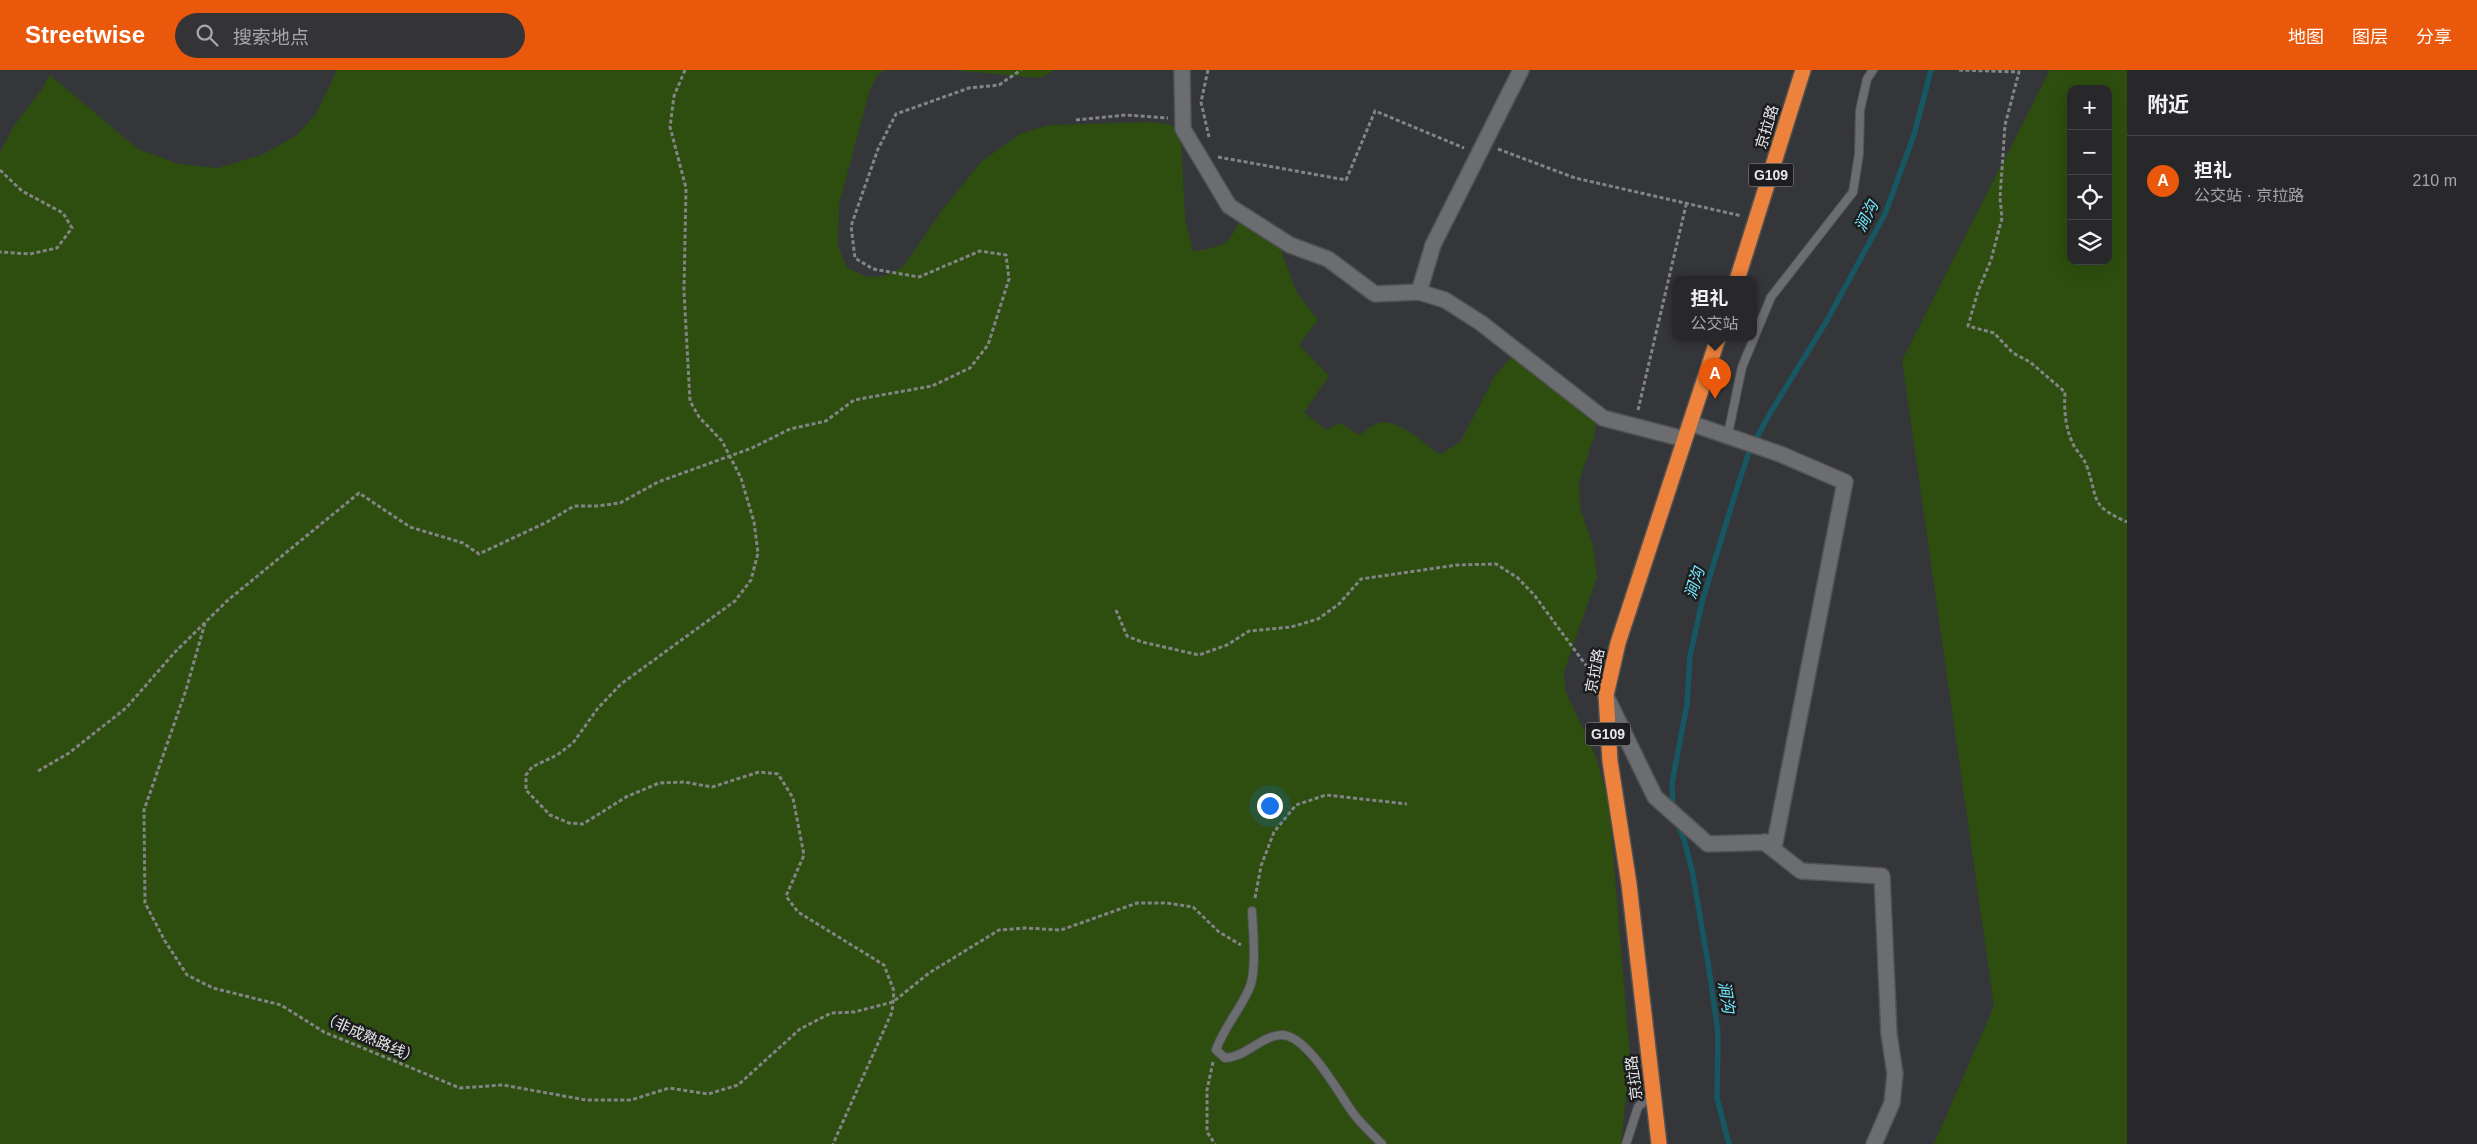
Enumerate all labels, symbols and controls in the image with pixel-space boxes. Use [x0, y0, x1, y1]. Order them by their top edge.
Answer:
search box [175, 13, 525, 58]
text: Streetwise [25, 21, 145, 48]
icon: search [193, 21, 221, 49]
text: 搜索地点 [233, 27, 309, 48]
text: 地图 [2288, 27, 2324, 47]
text: 图层 [2352, 27, 2388, 47]
text: 分享 [2416, 27, 2452, 47]
map controls [2067, 85, 2112, 265]
button: + [2067, 85, 2112, 130]
text: 附近 [2147, 93, 2189, 116]
street label: 京拉路 [1752, 103, 1781, 151]
button: − [2067, 130, 2112, 175]
text: 担礼 [2194, 160, 2232, 181]
road number: G109 [1748, 164, 1794, 186]
text: A [2157, 172, 2169, 189]
text: 210 m [2413, 172, 2457, 189]
button: locate [2067, 175, 2112, 220]
text: 公交站 · 京拉路 [2194, 187, 2304, 204]
water label: 涧沟 [1852, 196, 1882, 234]
button: layers [2067, 220, 2112, 265]
popup [1672, 276, 1757, 341]
text: 担礼 [1690, 288, 1729, 309]
text: 公交站 [1690, 315, 1739, 332]
pin: A [1699, 358, 1731, 399]
water label: 涧沟 [1682, 563, 1708, 601]
street label: 京拉路 [1582, 647, 1607, 695]
road number: G109 [1586, 722, 1630, 746]
your location [1257, 793, 1283, 819]
water label: 涧沟 [1716, 980, 1738, 1016]
street label: （非成熟路线） [319, 1008, 422, 1067]
street label: 京拉路 [1622, 1055, 1645, 1101]

